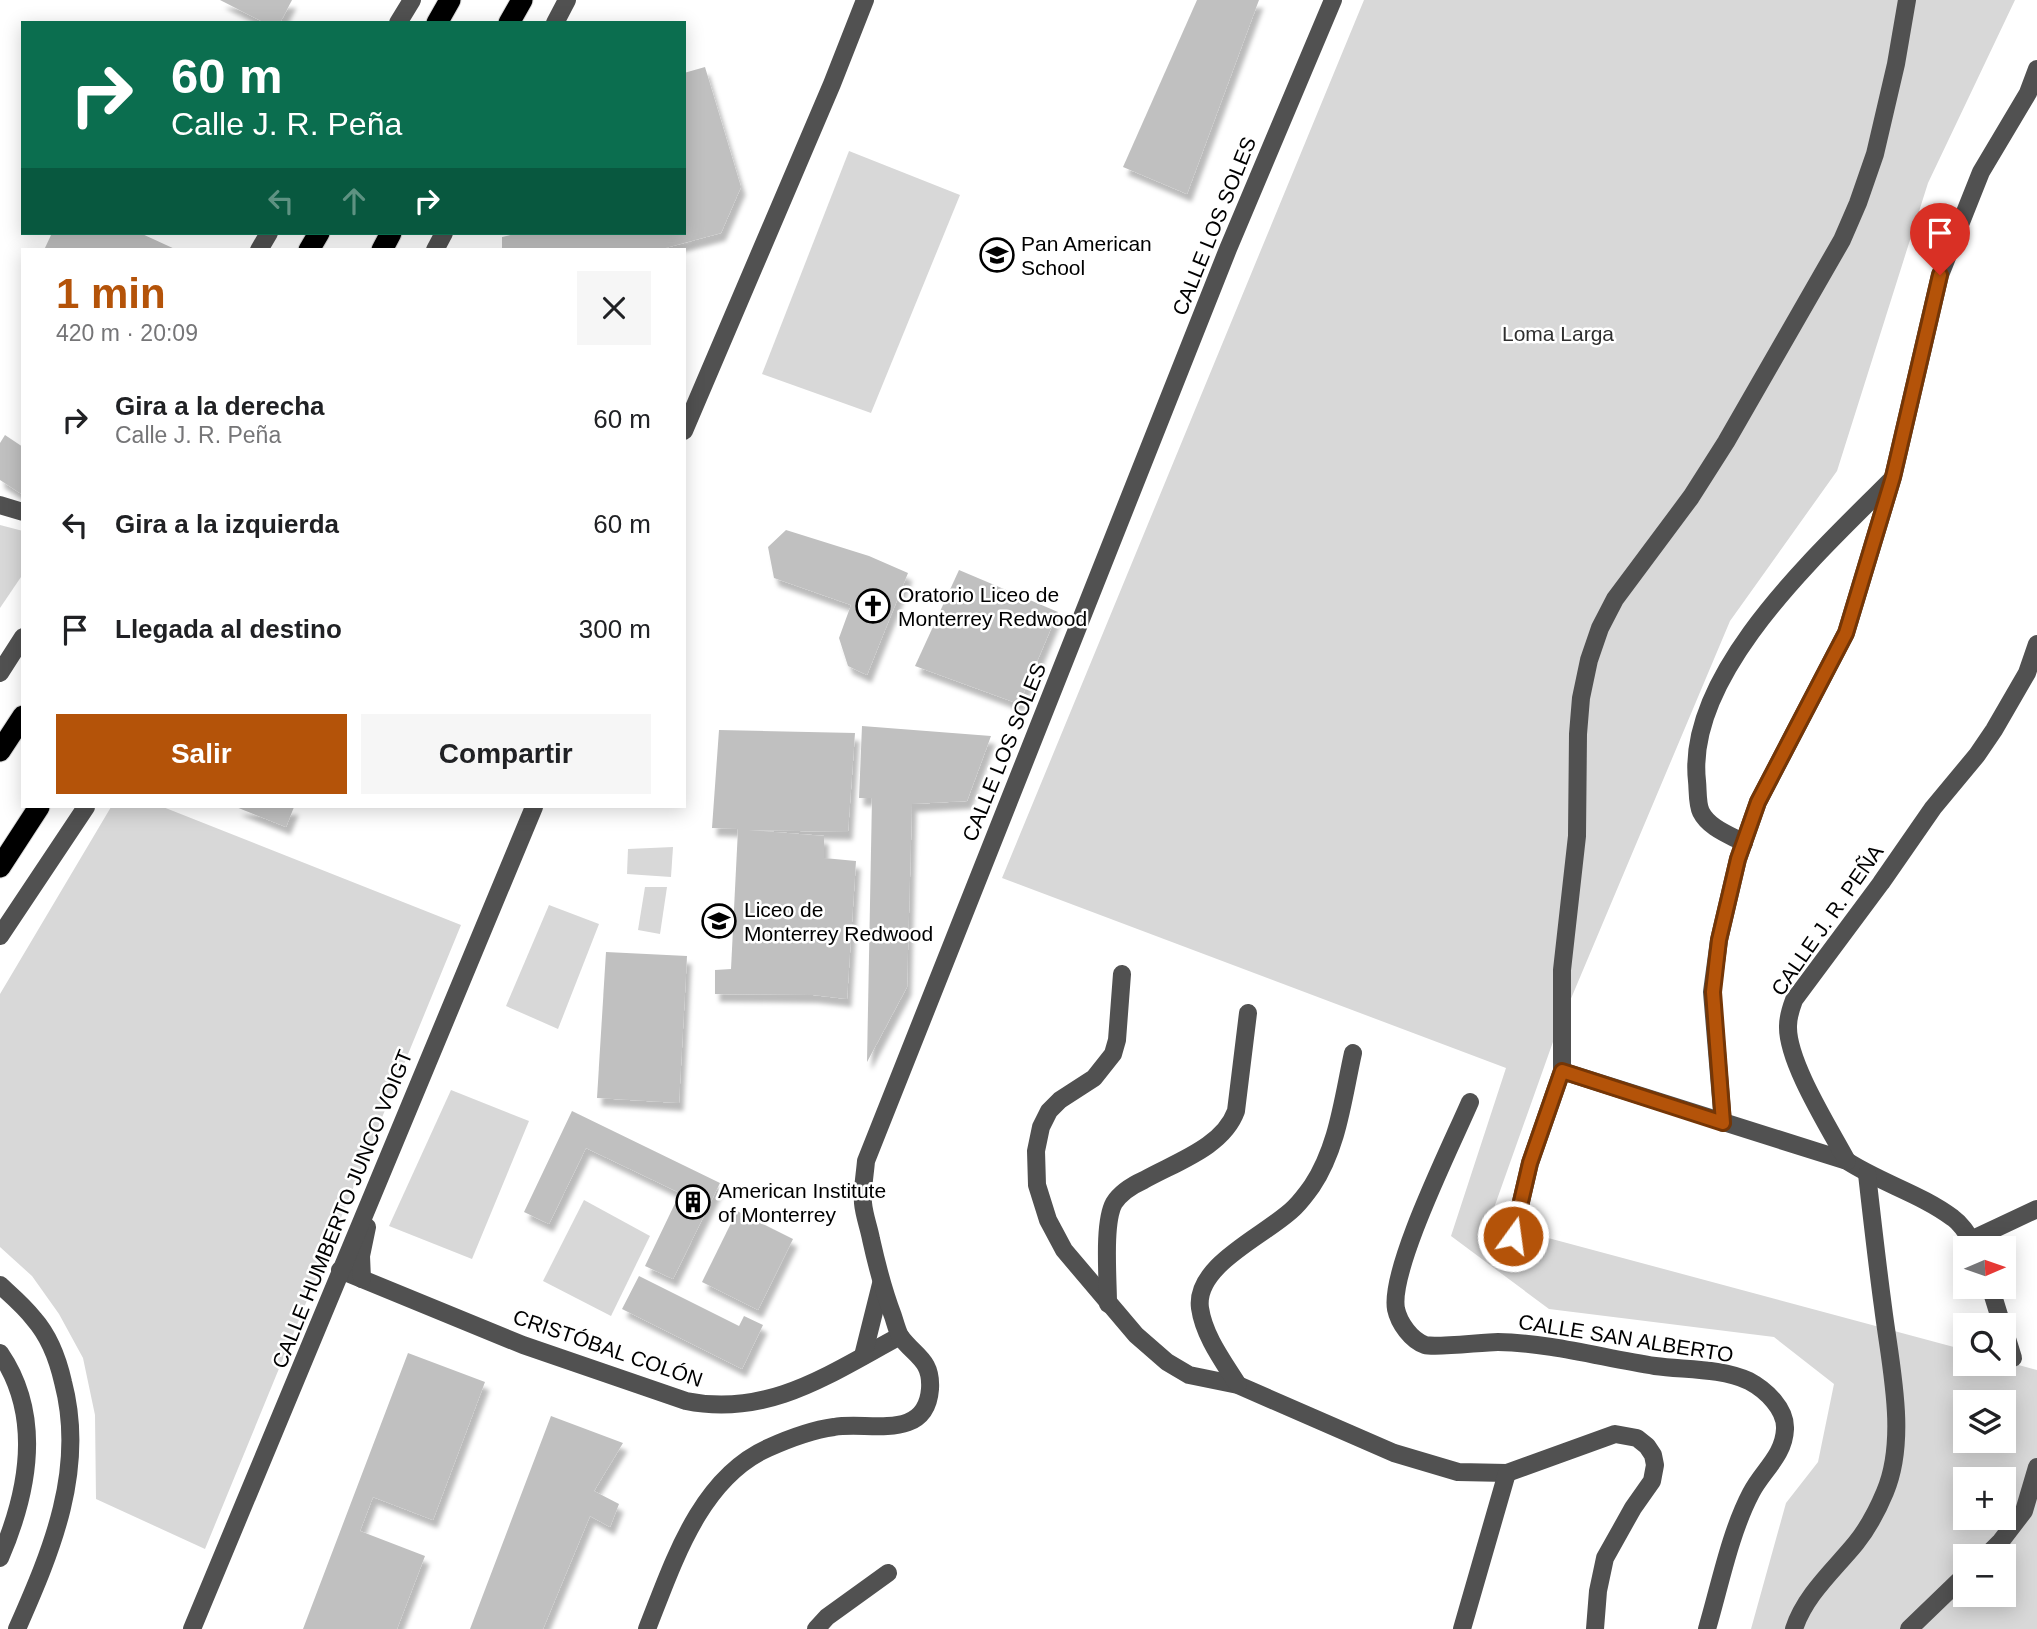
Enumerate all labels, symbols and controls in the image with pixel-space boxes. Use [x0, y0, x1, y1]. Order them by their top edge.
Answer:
icon: right [56, 49, 147, 140]
text: 60 m [171, 49, 283, 103]
text: Calle J. R. Peña [171, 106, 402, 142]
street label: CALLE LOS SOLES [1168, 133, 1260, 319]
icon: left [262, 182, 300, 220]
icon: ahead [335, 182, 373, 220]
icon: right [408, 182, 446, 220]
pin [1910, 203, 1970, 275]
icon: arrive [1921, 214, 1959, 252]
place label: Pan American School [1021, 232, 1152, 279]
school or university icon: Pan American School [978, 236, 1016, 274]
text: 1 min [56, 270, 166, 317]
button: close [577, 271, 651, 345]
text: 420 m · 20:09 [56, 320, 198, 346]
park label: Loma Larga [1502, 322, 1614, 345]
text: Gira a la derecha [115, 391, 325, 421]
icon: right [56, 401, 94, 439]
text: 60 m [593, 404, 651, 434]
text: Calle J. R. Peña [115, 422, 281, 448]
icon: left [56, 506, 94, 544]
text: Gira a la izquierda [115, 509, 339, 539]
text: 60 m [593, 509, 651, 539]
place label: Oratorio Liceo de Monterrey Redwood [898, 583, 1087, 630]
church icon: Oratorio Liceo de Monterrey Redwood [854, 587, 892, 625]
icon: arrive [56, 611, 94, 649]
text: Llegada al destino [115, 614, 342, 644]
text: 300 m [579, 614, 651, 644]
street label: CALLE LOS SOLES [958, 659, 1050, 845]
button: Salir [56, 714, 347, 794]
button: Compartir [361, 714, 651, 794]
street label: CALLE J. R. PEÑA [1766, 840, 1888, 1000]
place label: Liceo de Monterrey Redwood [744, 898, 933, 945]
school or university icon: Liceo de Monterrey Redwood [700, 902, 738, 940]
street label: CALLE HUMBERTO JUNCO VOIGT [267, 1046, 417, 1371]
place label: American Institute of Monterrey [718, 1179, 886, 1226]
building icon: American Institute of Monterrey [674, 1183, 712, 1221]
position arrow [1476, 1199, 1550, 1273]
north arrow [1953, 1236, 2016, 1298]
map controls [1953, 1236, 2016, 1607]
street label: CRISTÓBAL COLÓN [510, 1305, 706, 1391]
street label: CALLE SAN ALBERTO [1517, 1310, 1735, 1366]
button: search [1953, 1313, 2016, 1376]
button: layers [1953, 1390, 2016, 1453]
button: + [1953, 1467, 2016, 1530]
button: − [1953, 1544, 2016, 1607]

